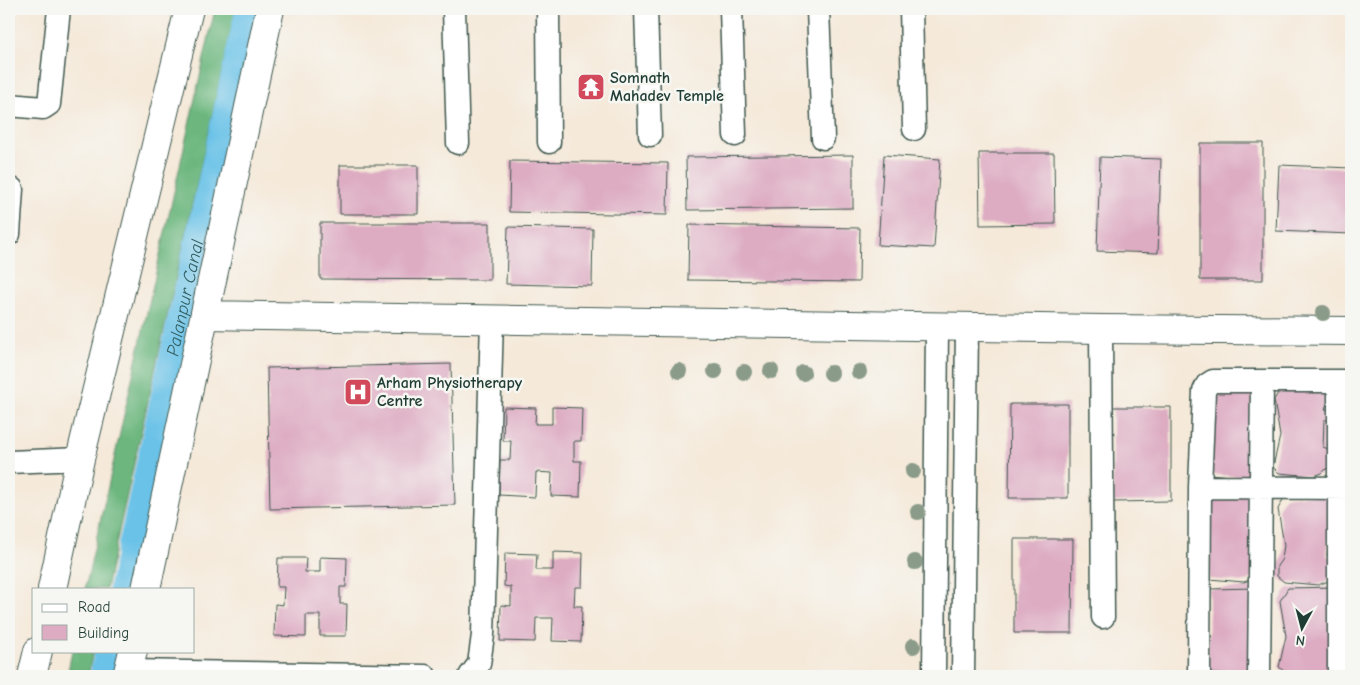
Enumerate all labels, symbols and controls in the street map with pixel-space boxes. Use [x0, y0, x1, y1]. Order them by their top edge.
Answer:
place label: Somnath Mahadev Temple [610, 69, 724, 105]
temple icon: Somnath Mahadev Temple [576, 72, 606, 102]
water label: Palanpur Canal [162, 237, 208, 358]
place label: Arham Physiotherapy Centre [377, 374, 523, 410]
hospital icon: Arham Physiotherapy Centre [343, 377, 373, 407]
legend [32, 588, 195, 652]
text: Road [78, 598, 110, 616]
north arrow [1278, 602, 1328, 652]
text: Building [78, 624, 129, 642]
text: N [1295, 631, 1306, 649]

